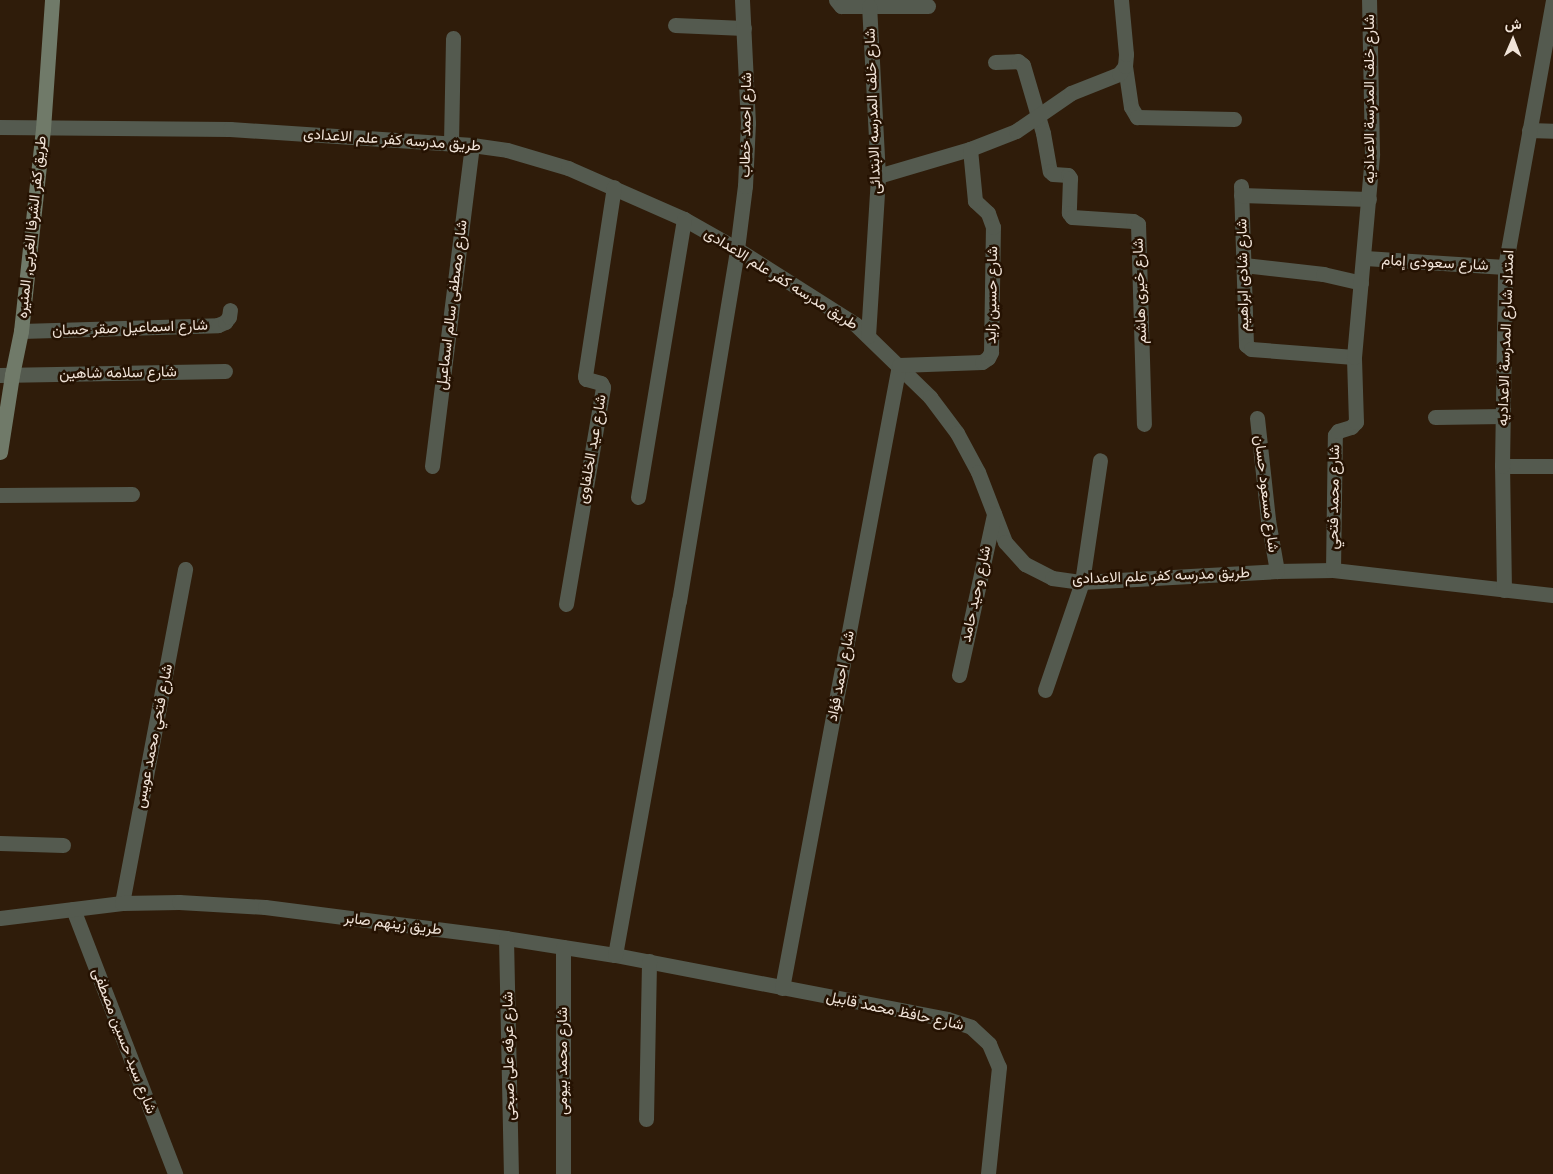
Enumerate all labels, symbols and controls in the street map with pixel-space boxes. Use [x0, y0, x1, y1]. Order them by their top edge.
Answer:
street label: شارع خلف المدرسة الاعداديه [1361, 14, 1379, 184]
north arrow [1488, 15, 1538, 65]
text: ش [1505, 16, 1522, 33]
street label: شارع خلف المدرسه الابتدائى [861, 28, 885, 194]
street label: شارع احمد خطاب [736, 72, 756, 178]
street label: طريق مدرسه كفر علم الاعدادى [303, 125, 481, 155]
street label: طريق كفر الشرفا الغربى, المنيره [13, 135, 51, 319]
street label: شارع شادى ابراهيم [1233, 218, 1253, 332]
street label: شارع مصطفى سالم اسماعيل [433, 219, 471, 391]
street label: طريق مدرسه كفر علم الاعدادى [701, 224, 861, 334]
street label: شارع خيرى هاشم [1129, 238, 1151, 344]
street label: شارع حسين زايد [982, 246, 1002, 344]
street label: امتداد شارع المدرسة الاعداديه [1494, 250, 1518, 426]
street label: شارع سعودى إمام [1381, 251, 1489, 275]
street label: شارع اسماعيل صقر حسان [52, 316, 208, 340]
street label: شارع سلامه شاهين [59, 363, 177, 383]
street label: شارع عيد الخلفاوى [574, 393, 610, 505]
street label: شارع مسعود حسان [1250, 434, 1282, 554]
street label: شارع محمد فتحي [1324, 444, 1344, 550]
street label: شارع وحيد حامد [957, 544, 995, 644]
street label: طريق مدرسه كفر علم الاعدادى [1072, 564, 1250, 588]
street label: شارع احمد فؤاد [823, 629, 859, 723]
street label: شارع فتحي محمد عويس [131, 662, 177, 810]
street label: طريق زينهم صابر [343, 909, 443, 939]
street label: شارع سيد حسين مصطفى [88, 966, 160, 1116]
street label: شارع حافظ محمد قابيل [825, 988, 965, 1034]
street label: شارع عرفه على صبحى [499, 991, 519, 1121]
street label: شارع محمد بيومى [554, 1007, 572, 1115]

